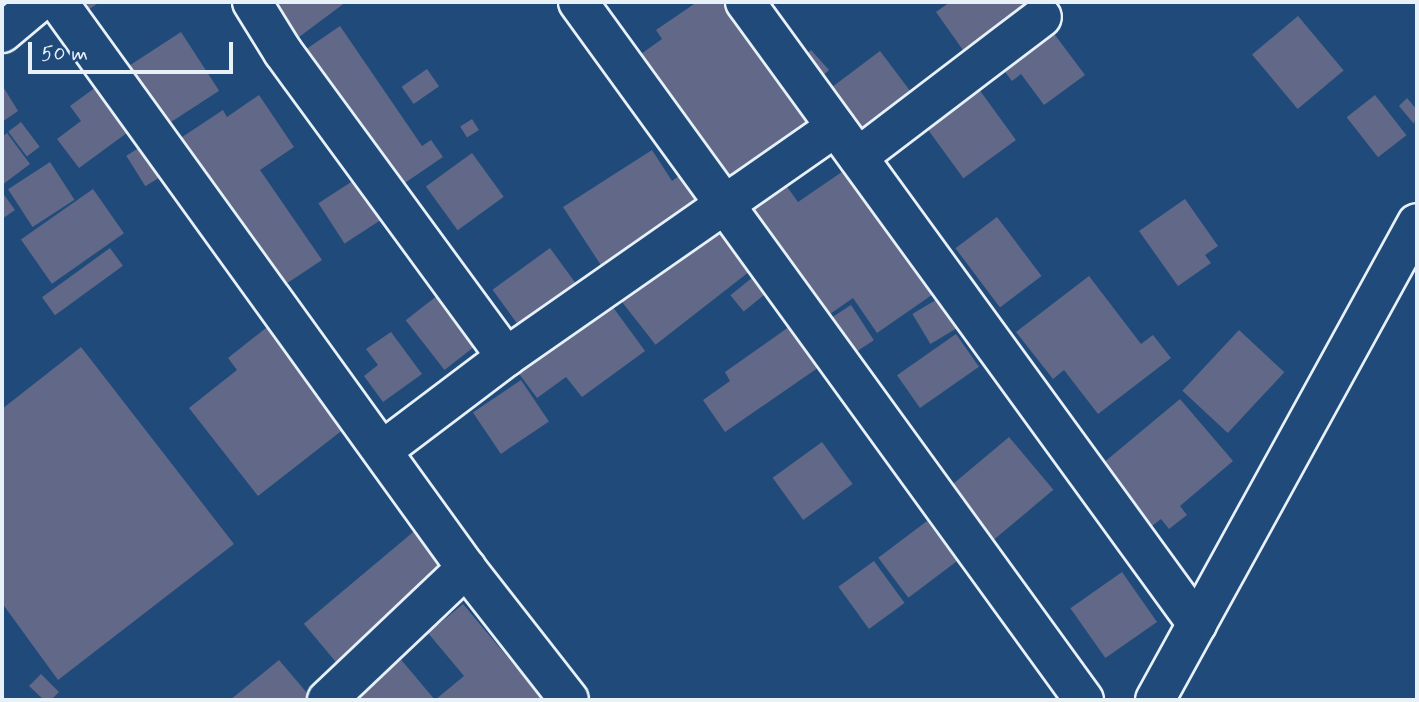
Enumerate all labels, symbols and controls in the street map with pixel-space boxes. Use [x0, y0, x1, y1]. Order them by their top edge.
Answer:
scale bar [32, 28, 236, 72]
text: 50 m [41, 40, 88, 68]

